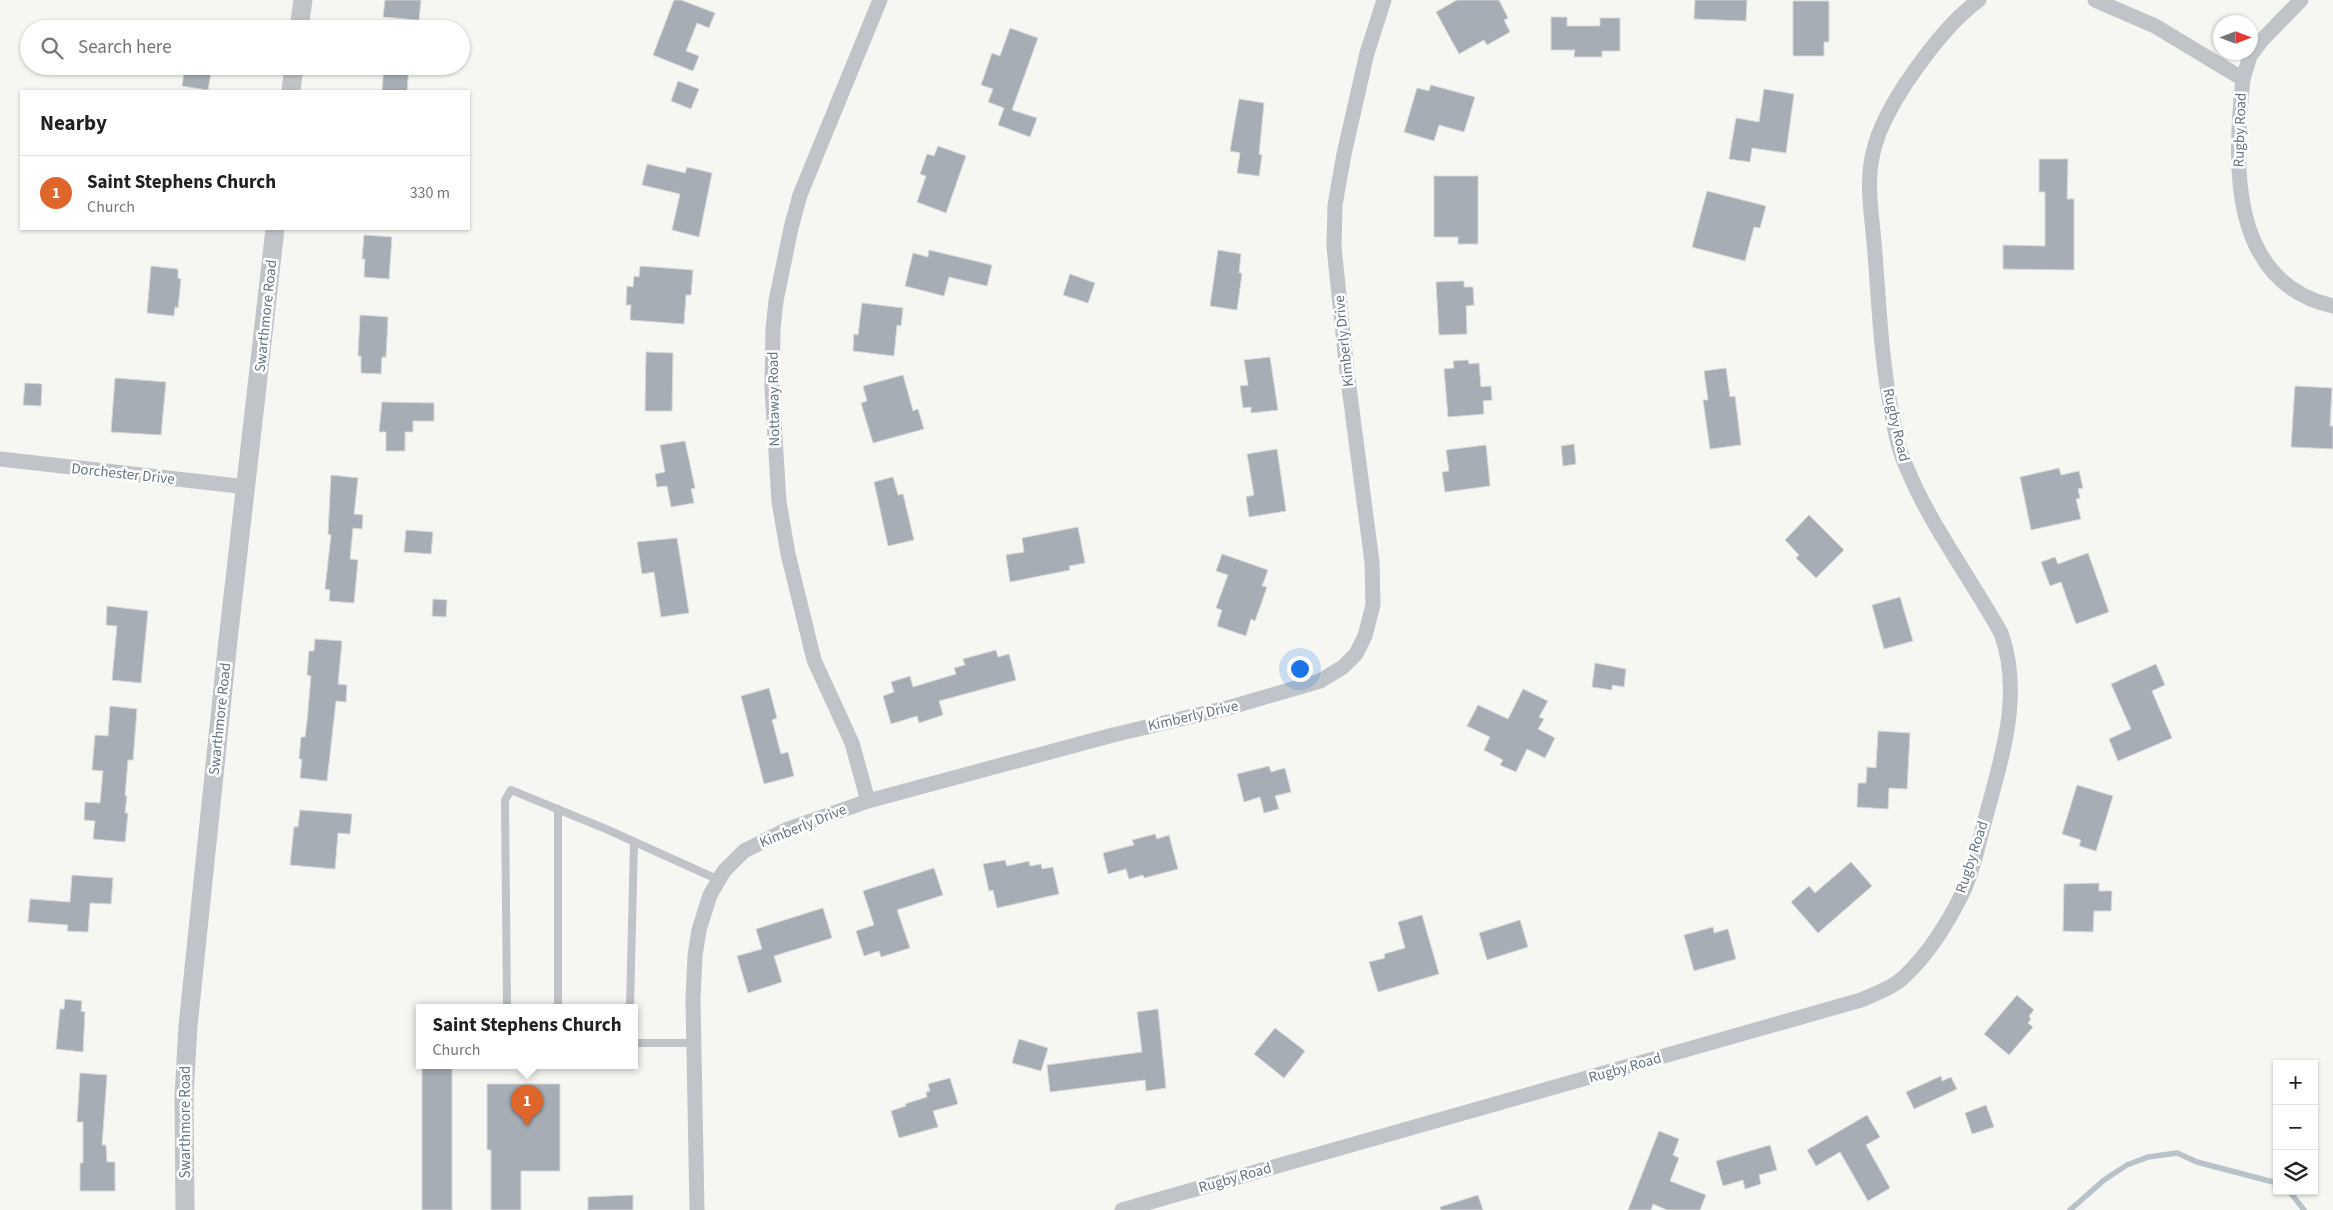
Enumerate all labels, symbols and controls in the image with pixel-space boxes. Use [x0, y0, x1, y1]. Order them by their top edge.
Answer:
north arrow [2213, 15, 2258, 60]
search box [20, 20, 470, 75]
icon: search [38, 34, 66, 62]
text: Search here [78, 34, 172, 61]
street label: Rugby Road [2228, 92, 2252, 168]
text: Nearby [40, 108, 107, 138]
text: Saint Stephens Church [87, 169, 276, 196]
text: 1 [52, 182, 60, 204]
text: 330 m [410, 182, 450, 204]
text: Church [87, 196, 135, 218]
street label: Swarthmore Road [250, 259, 282, 373]
street label: Kimberly Drive [1329, 294, 1359, 388]
street label: Nottaway Road [763, 351, 785, 447]
street label: Rugby Road [1877, 386, 1915, 464]
street label: Dorchester Drive [70, 458, 176, 490]
your location [1287, 656, 1313, 682]
street label: Swarthmore Road [204, 662, 236, 776]
street label: Kimberly Drive [1146, 695, 1240, 737]
street label: Kimberly Drive [756, 799, 850, 853]
street label: Rugby Road [1950, 818, 1994, 896]
popup [416, 1004, 638, 1069]
text: Saint Stephens Church [432, 1012, 622, 1039]
text: Church [432, 1039, 480, 1061]
street label: Rugby Road [1586, 1048, 1664, 1088]
map controls [2273, 1060, 2318, 1195]
button: + [2273, 1060, 2318, 1105]
street label: Swarthmore Road [175, 1066, 196, 1178]
pin: 1 [511, 1085, 543, 1126]
button: − [2273, 1105, 2318, 1150]
button: layers [2273, 1150, 2318, 1195]
street label: Rugby Road [1196, 1158, 1274, 1198]

